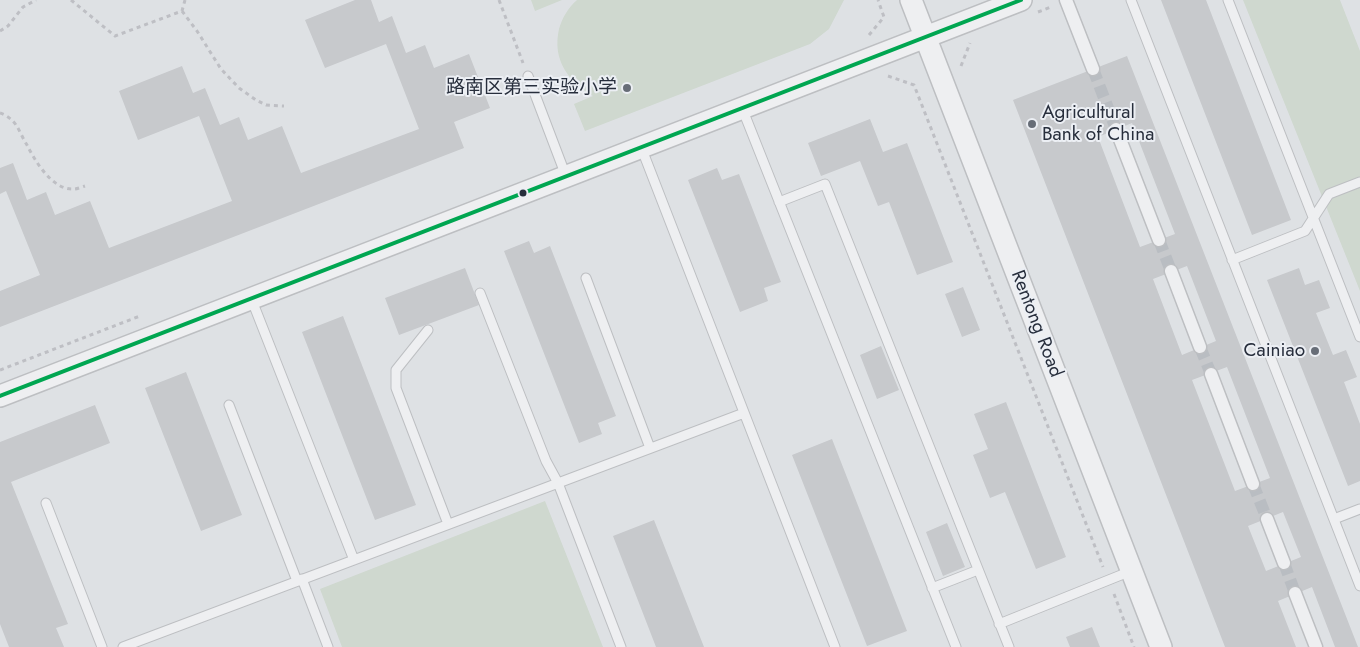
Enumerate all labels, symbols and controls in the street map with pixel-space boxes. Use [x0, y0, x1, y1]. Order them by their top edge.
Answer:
place label: 路南区第三实验小学 [446, 77, 617, 99]
marker: 路南区第三实验小学 [621, 82, 633, 94]
place label: Agricultural Bank of China [1042, 102, 1154, 146]
marker: Agricultural Bank of China [1026, 118, 1038, 130]
unlabelled marker [518, 188, 528, 198]
street label: Rentong Road [1005, 267, 1067, 381]
place label: Cainiao [1243, 340, 1305, 362]
marker: Cainiao [1309, 345, 1321, 357]

